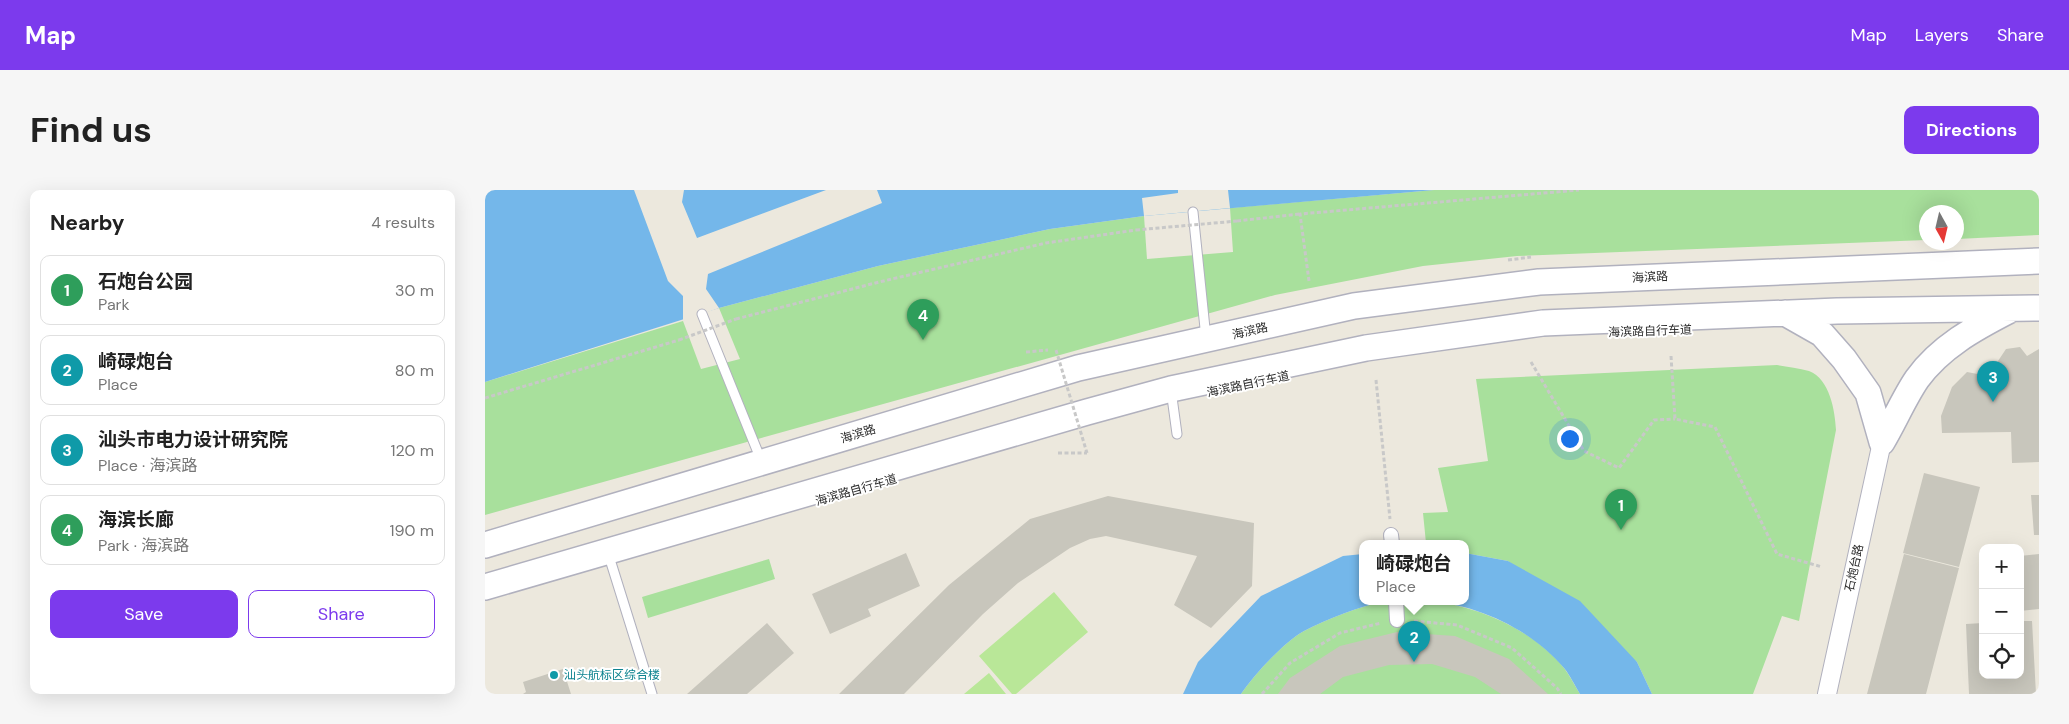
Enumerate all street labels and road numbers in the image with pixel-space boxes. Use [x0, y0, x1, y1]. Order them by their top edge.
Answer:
street label: 海滨路 [1632, 268, 1668, 286]
street label: 海滨路 [1231, 319, 1269, 343]
street label: 海滨路自行车道 [1608, 322, 1692, 340]
street label: 海滨路自行车道 [1205, 367, 1291, 401]
street label: 海滨路 [838, 421, 878, 447]
street label: 海滨路自行车道 [813, 471, 899, 509]
street label: 石炮台路 [1841, 543, 1867, 593]

